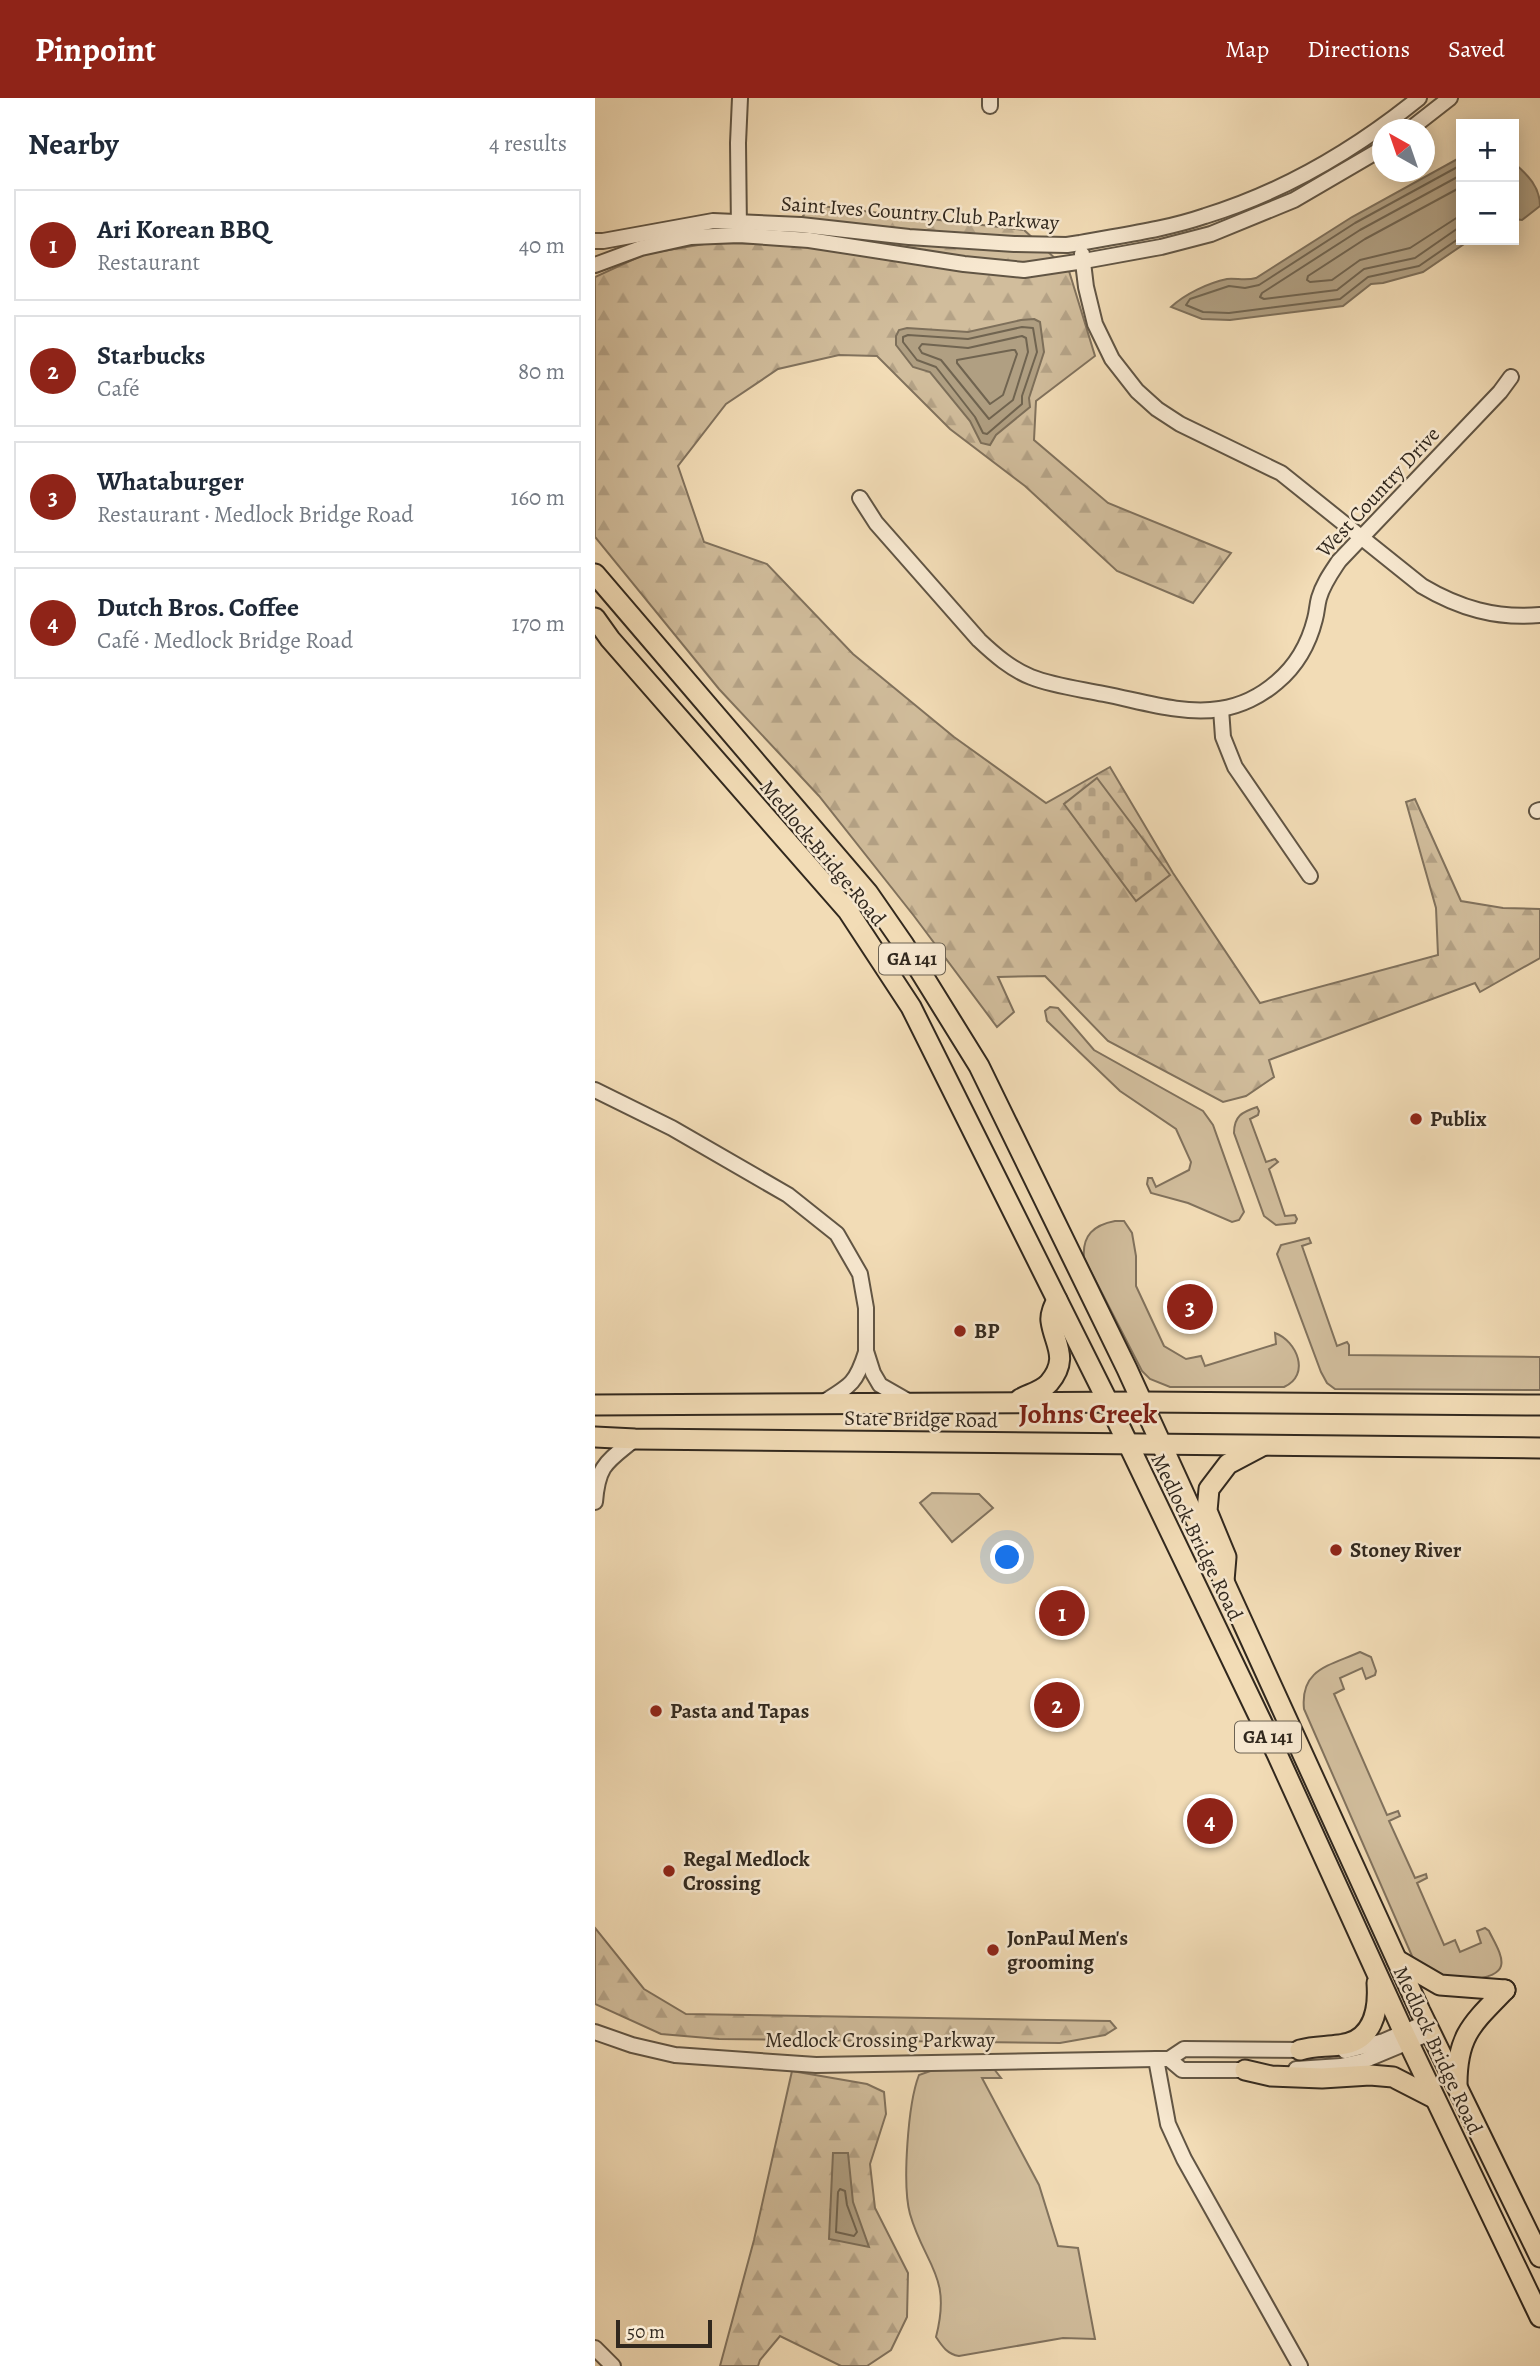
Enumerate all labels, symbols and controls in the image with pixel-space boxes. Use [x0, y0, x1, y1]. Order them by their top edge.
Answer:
text: Pinpoint [35, 27, 156, 72]
text: Map [1225, 33, 1269, 65]
text: Directions [1307, 33, 1410, 65]
text: Saved [1448, 33, 1505, 65]
north arrow [1372, 119, 1435, 182]
map controls [1456, 119, 1519, 245]
button: + [1456, 119, 1519, 182]
text: Nearby [28, 124, 119, 164]
text: 4 results [489, 128, 567, 159]
button: − [1456, 182, 1519, 245]
street label: Saint Ives Country Club Parkway [780, 189, 1061, 237]
text: Ari Korean BBQ [97, 212, 270, 247]
text: 1 [49, 230, 57, 261]
text: 40 m [519, 230, 565, 261]
text: Restaurant [97, 247, 200, 278]
text: Starbucks [97, 338, 205, 373]
text: 2 [47, 356, 59, 387]
text: 80 m [518, 356, 565, 387]
text: Café [97, 373, 140, 404]
street label: West Country Drive [1309, 421, 1446, 564]
text: Whataburger [97, 464, 244, 499]
text: 3 [48, 482, 58, 513]
text: 160 m [511, 482, 565, 513]
text: Restaurant · Medlock Bridge Road [97, 499, 414, 530]
text: Dutch Bros. Coffee [97, 590, 299, 625]
text: 4 [48, 608, 58, 639]
text: 170 m [512, 608, 565, 639]
text: Café · Medlock Bridge Road [97, 625, 353, 656]
street label: Medlock Bridge Road [754, 774, 893, 932]
road number: GA 141 [879, 944, 945, 974]
place label: Publix [1430, 1105, 1487, 1133]
marker: Publix [1408, 1111, 1424, 1127]
pin: 3 [1167, 1281, 1213, 1333]
place label: BP [974, 1317, 999, 1345]
marker: BP [952, 1323, 968, 1339]
district label: Johns Creek [1019, 1395, 1158, 1433]
street label: State Bridge Road [844, 1404, 999, 1434]
street label: Medlock Bridge Road [1144, 1449, 1250, 1626]
place label: Stoney River [1350, 1536, 1462, 1564]
your location [990, 1540, 1024, 1574]
marker: Stoney River [1328, 1542, 1344, 1558]
pin: 1 [1039, 1587, 1085, 1639]
pin: 2 [1034, 1679, 1080, 1731]
place label: Pasta and Tapas [670, 1697, 809, 1725]
marker: Pasta and Tapas [648, 1703, 664, 1719]
road number: GA 141 [1235, 1722, 1301, 1752]
pin: 4 [1187, 1795, 1233, 1847]
place label: Regal Medlock Crossing [683, 1845, 810, 1897]
marker: Regal Medlock Crossing [661, 1863, 677, 1879]
place label: JonPaul Men's grooming [1007, 1924, 1128, 1976]
marker: JonPaul Men's grooming [985, 1942, 1001, 1958]
street label: Medlock Bridge Road [1387, 1961, 1490, 2139]
street label: Medlock Crossing Parkway [765, 2026, 996, 2054]
scale bar [616, 2317, 712, 2349]
text: 50 m [627, 2319, 665, 2345]

